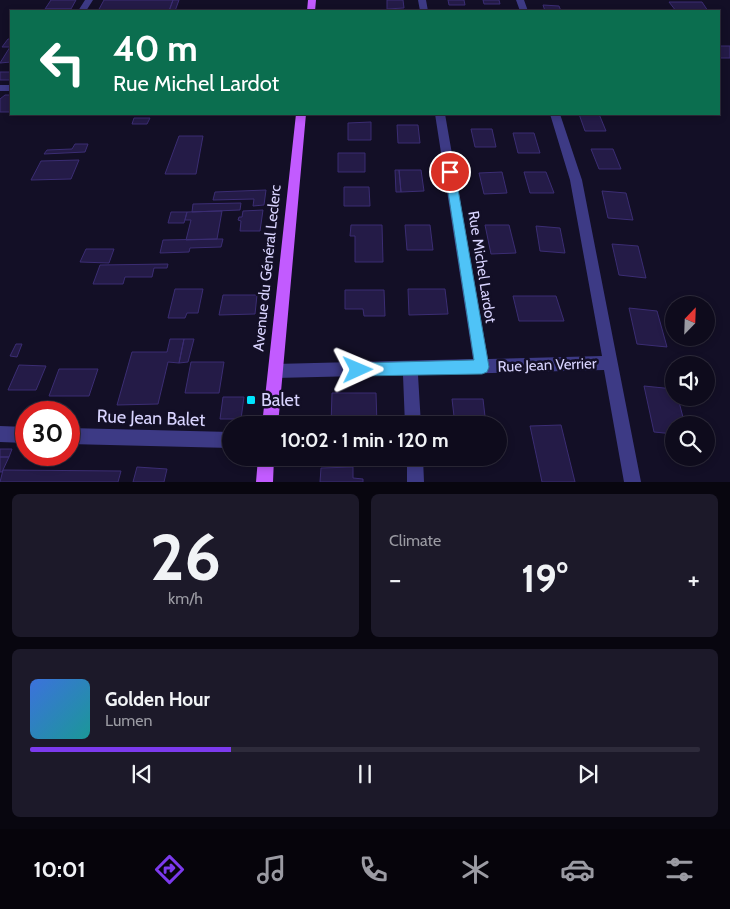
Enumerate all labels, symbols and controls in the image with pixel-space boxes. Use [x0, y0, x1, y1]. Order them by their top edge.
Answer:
text: 40 m [113, 27, 198, 70]
icon: left [30, 30, 95, 95]
text: Rue Michel Lardot [113, 70, 279, 97]
pin [429, 151, 471, 193]
icon: arrive [436, 158, 464, 186]
street label: Avenue du Général Leclerc [249, 184, 285, 352]
street label: Rue Michel Lardot [464, 210, 500, 324]
north arrow [665, 296, 715, 346]
map controls [665, 296, 715, 466]
position arrow [331, 343, 383, 395]
street label: Rue Jean Verrier [497, 354, 597, 376]
button: sound [665, 356, 715, 406]
place label: Balet [261, 389, 300, 411]
marker: Balet [245, 394, 257, 406]
speed limit sign: 30 [15, 401, 80, 466]
street label: Rue Jean Balet [96, 405, 206, 431]
button: search [665, 416, 715, 466]
text: 10:02 · 1 min · 120 m [280, 429, 449, 452]
text: 26 [150, 517, 221, 596]
text: Climate [389, 531, 441, 550]
text: 19° [521, 555, 568, 602]
text: − [389, 562, 401, 596]
text: + [688, 562, 700, 596]
text: km/h [168, 589, 203, 608]
text: Golden Hour [105, 688, 210, 711]
text: Lumen [105, 711, 152, 730]
icon: previous [128, 760, 156, 788]
icon: pause [351, 760, 379, 788]
icon: next [574, 760, 602, 788]
icon: directions [152, 852, 187, 887]
icon: music [254, 852, 289, 887]
icon: phone [356, 852, 391, 887]
icon: climate [458, 852, 493, 887]
icon: car [560, 852, 595, 887]
icon: filters [662, 852, 697, 887]
text: 10:01 [33, 856, 86, 883]

